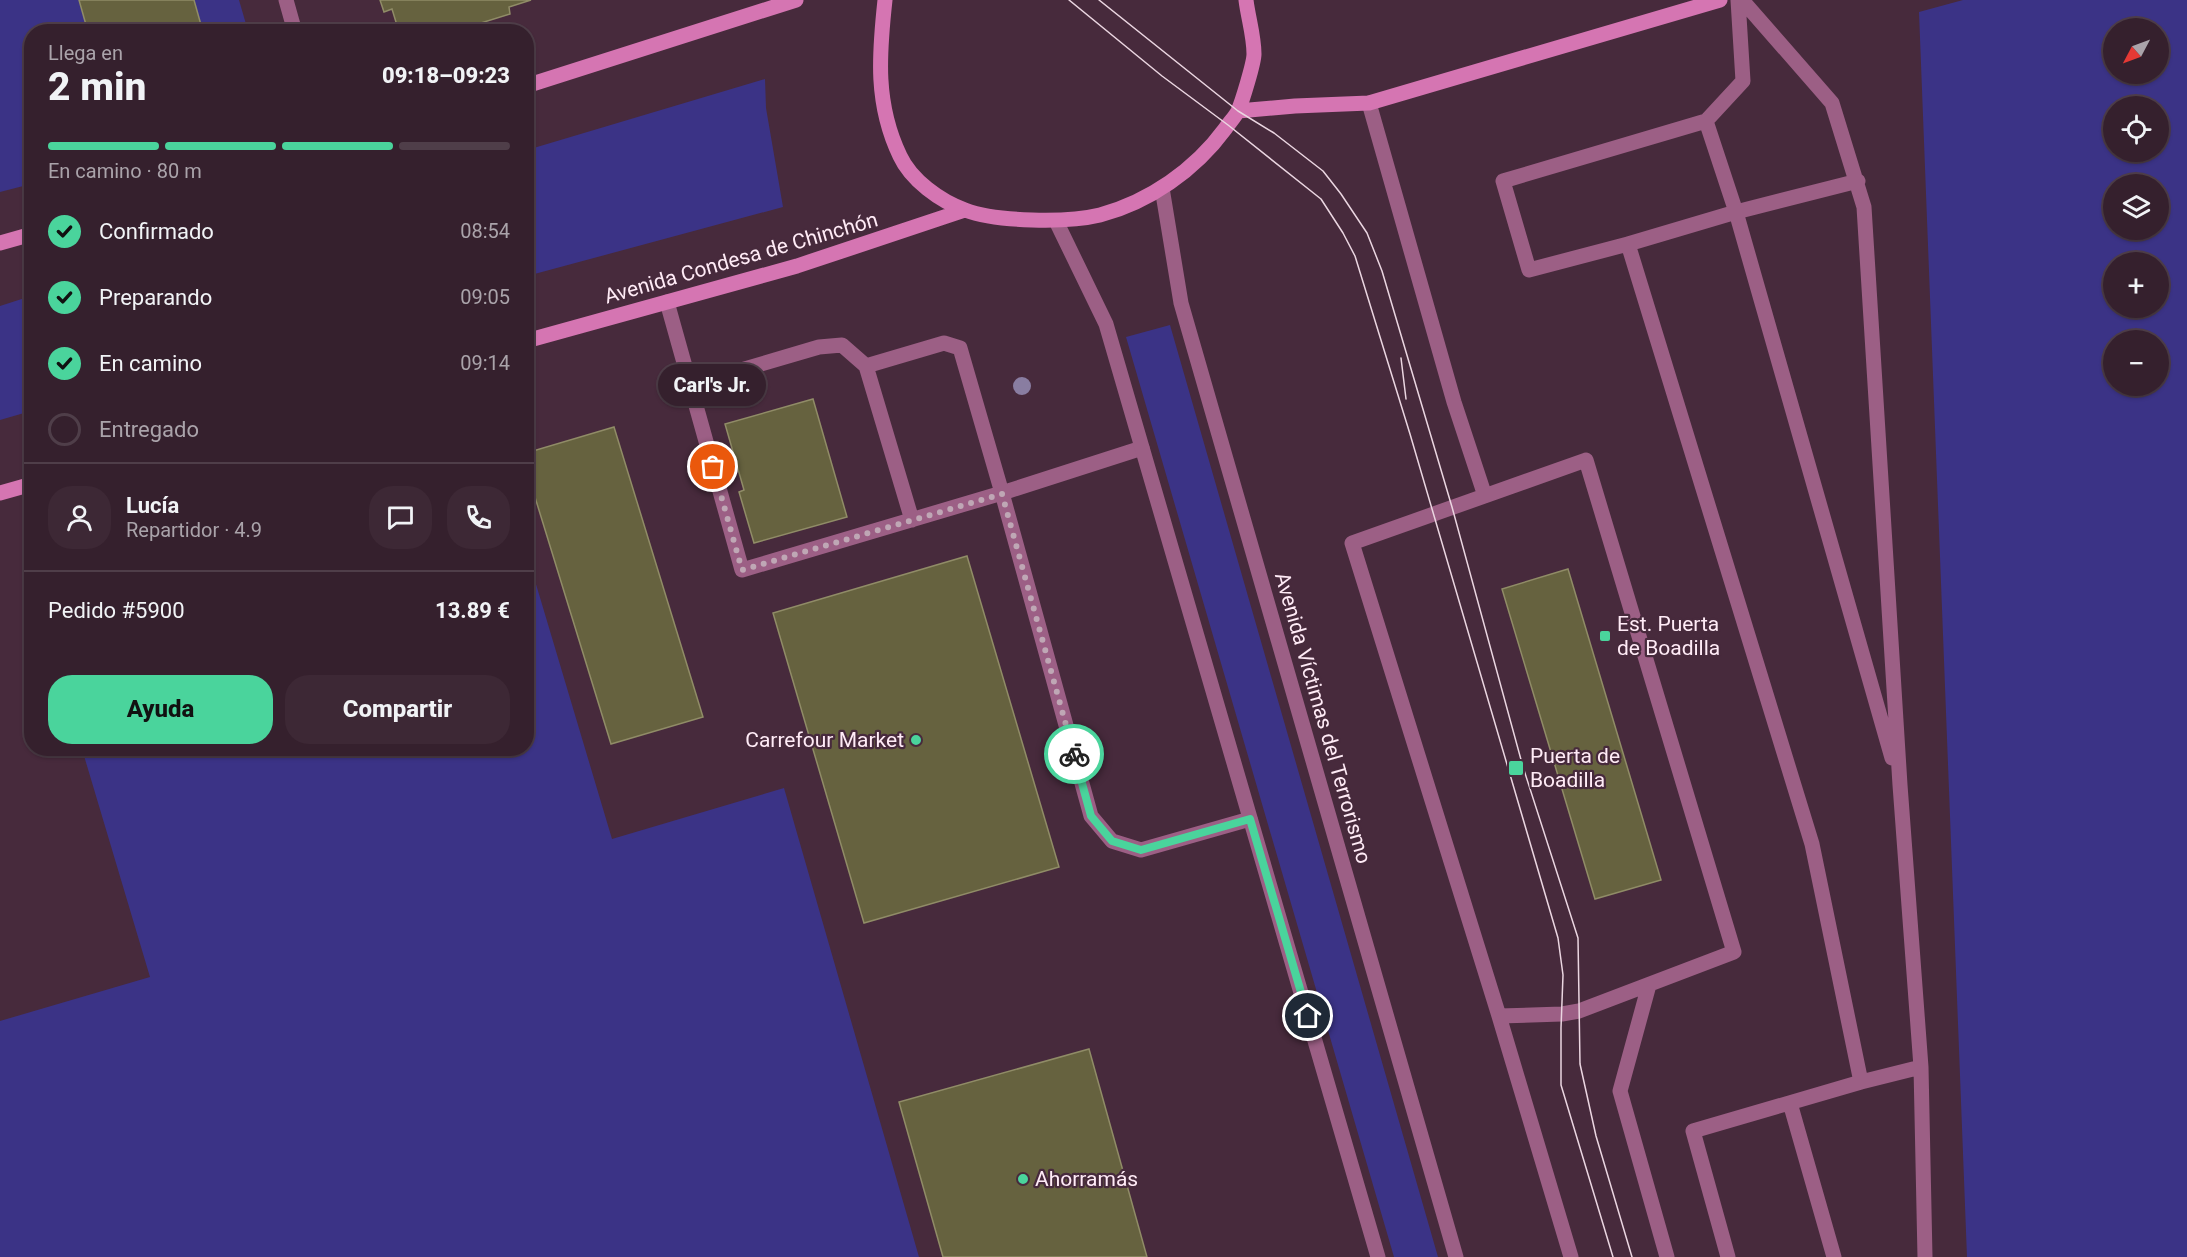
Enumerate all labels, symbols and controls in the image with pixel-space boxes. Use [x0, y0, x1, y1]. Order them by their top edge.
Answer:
north arrow [2103, 18, 2169, 84]
map controls [2103, 18, 2169, 396]
text: Llega en [48, 41, 123, 65]
text: 09:18–09:23 [382, 63, 510, 88]
text: 2 min [48, 64, 146, 110]
button: locate [2103, 96, 2169, 162]
text: En camino · 80 m [48, 159, 202, 183]
button: layers [2103, 174, 2169, 240]
street label: Avenida Condesa de Chinchón [601, 207, 881, 309]
icon: check [48, 215, 81, 248]
text: Confirmado [99, 219, 214, 244]
text: 08:54 [460, 219, 510, 243]
button: + [2103, 252, 2169, 318]
icon: check [48, 281, 81, 314]
text: Preparando [99, 285, 212, 310]
text: 09:05 [460, 285, 510, 309]
button: − [2103, 330, 2169, 396]
icon: check [48, 347, 81, 380]
text: En camino [99, 351, 202, 376]
text: 09:14 [460, 351, 510, 375]
callout: Carl's Jr. [659, 365, 767, 407]
text: Carl's Jr. [673, 373, 751, 397]
text: Entregado [99, 417, 199, 442]
pin [687, 441, 738, 492]
icon: bag [696, 450, 729, 483]
button: person [48, 486, 111, 549]
button: chat [369, 486, 432, 549]
button: phone [447, 486, 510, 549]
text: Lucía [126, 493, 179, 518]
text: Repartidor · 4.9 [126, 518, 262, 542]
street label: Avenida Víctimas del Terrorismo [1270, 570, 1376, 866]
text: Pedido #5900 [48, 598, 185, 623]
text: 13.89 € [435, 598, 510, 623]
place label: Est. Puerta de Boadilla [1617, 612, 1720, 660]
marker: Est. Puerta de Boadilla [1598, 629, 1612, 643]
button: Ayuda [48, 675, 273, 744]
button: Compartir [285, 675, 510, 744]
courier [1044, 724, 1104, 784]
place label: Carrefour Market [745, 728, 904, 752]
marker: Carrefour Market [909, 733, 923, 747]
icon: bike [1058, 738, 1091, 771]
place label: Puerta de Boadilla [1530, 744, 1620, 792]
marker: Puerta de Boadilla [1507, 759, 1525, 777]
pin [1282, 990, 1333, 1041]
icon: home [1291, 999, 1324, 1032]
place label: Ahorramás [1035, 1167, 1138, 1191]
marker: Ahorramás [1016, 1172, 1030, 1186]

